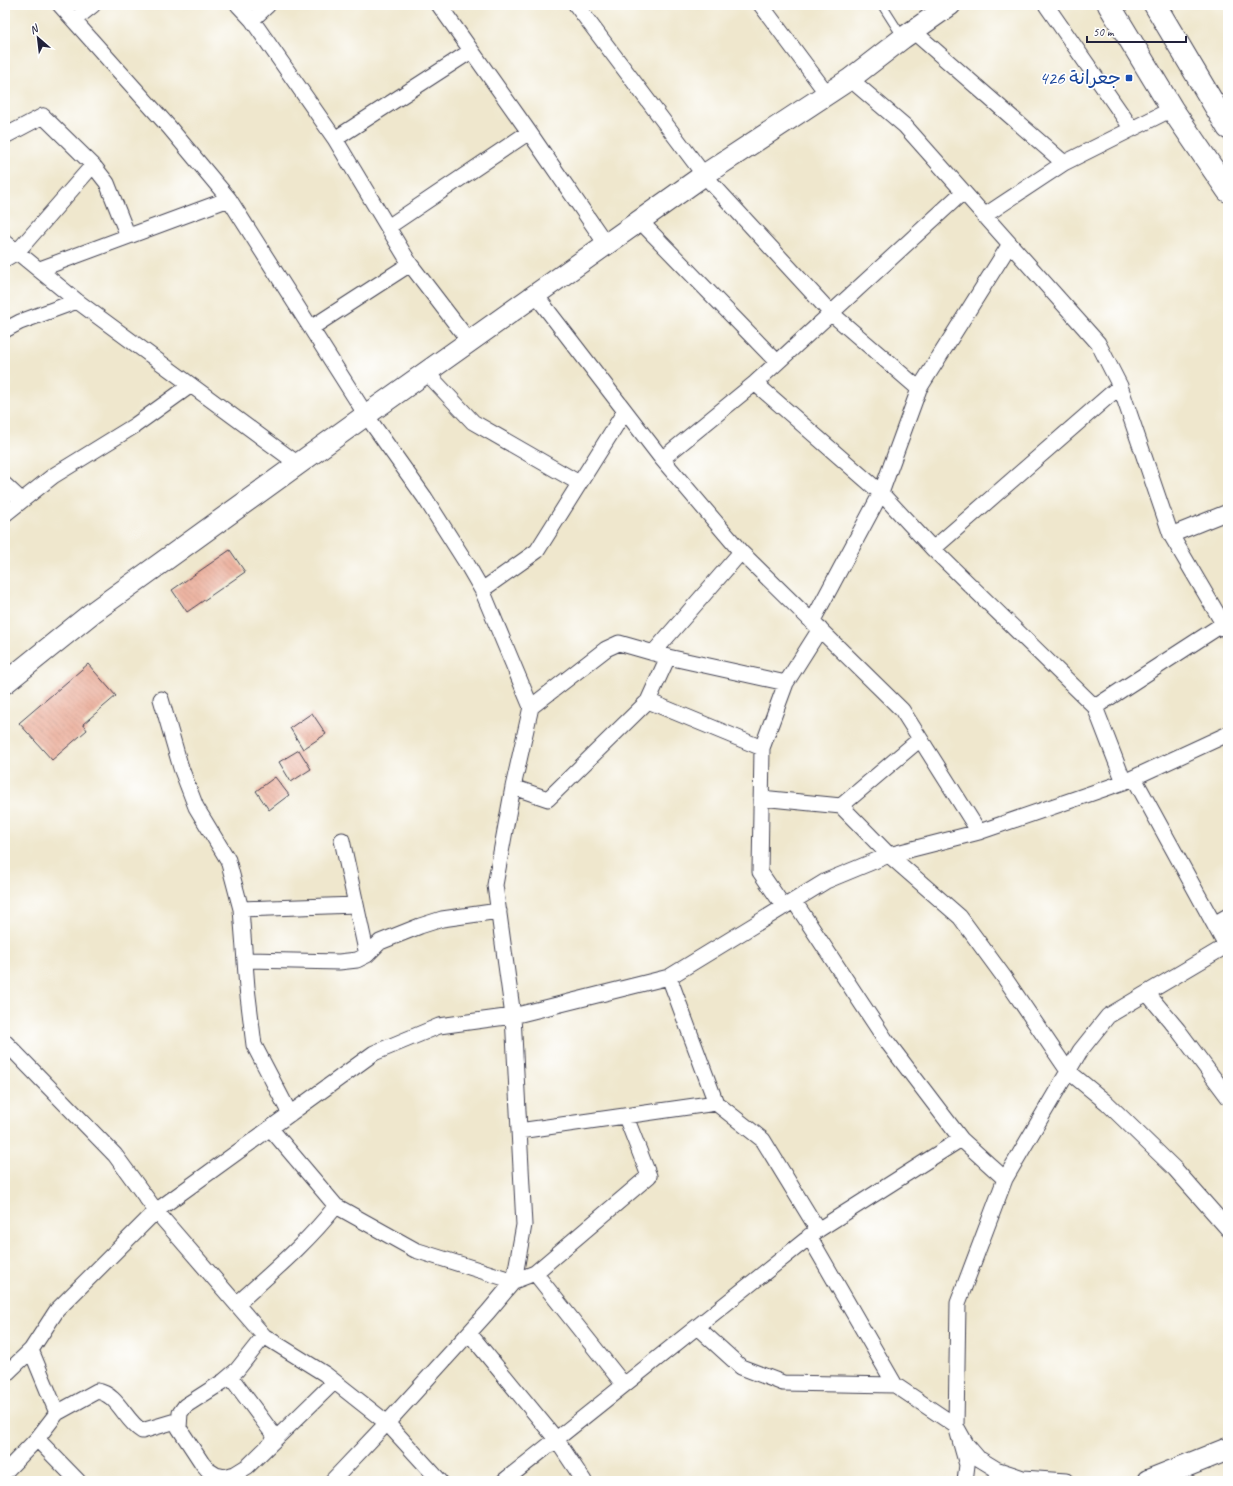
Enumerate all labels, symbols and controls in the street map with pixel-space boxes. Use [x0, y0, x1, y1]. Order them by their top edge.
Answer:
north arrow [18, 18, 58, 58]
scale bar [1087, 18, 1186, 44]
text: N [27, 20, 42, 37]
text: 50 m [1093, 24, 1115, 40]
place label: جعرانة 426 [1039, 66, 1121, 90]
marker: جعرانة 426 [1124, 73, 1134, 83]

